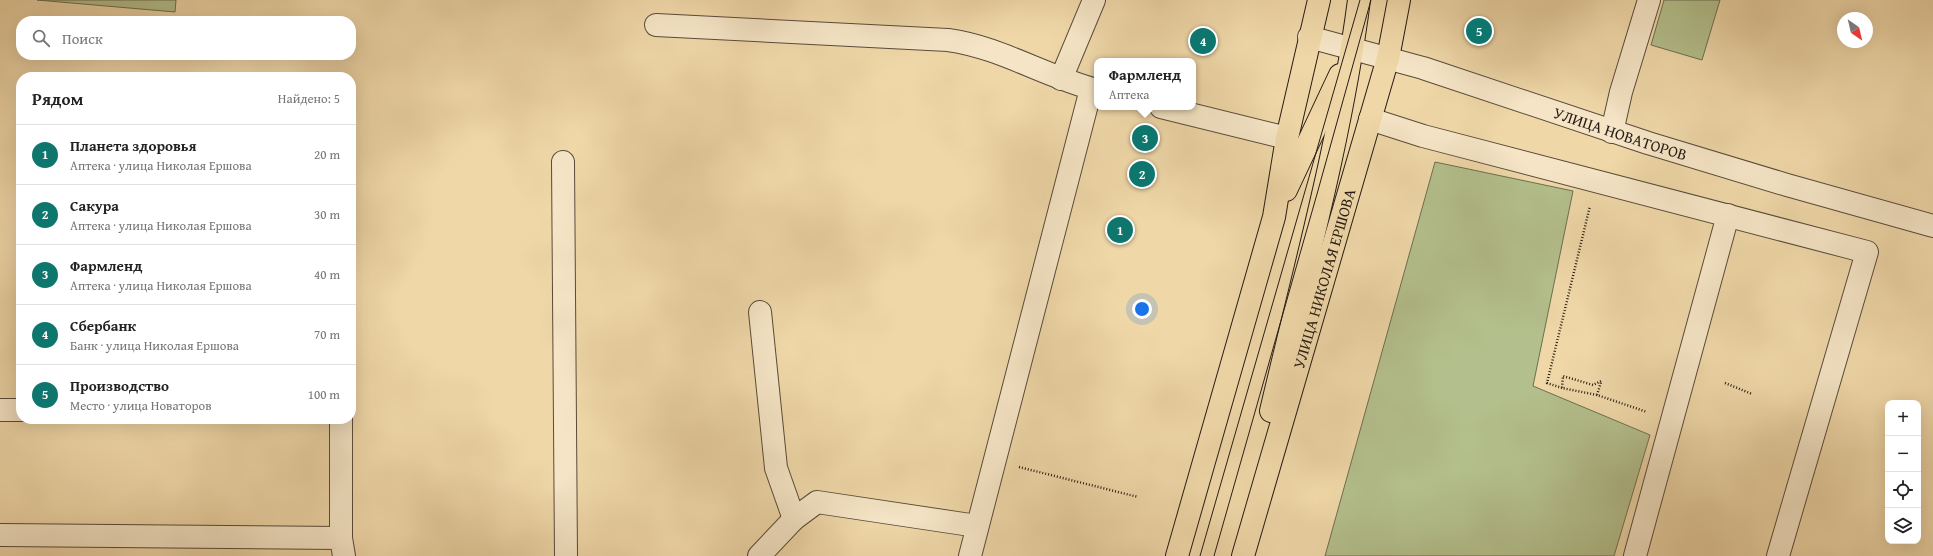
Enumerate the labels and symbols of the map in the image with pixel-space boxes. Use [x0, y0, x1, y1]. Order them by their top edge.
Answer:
north arrow [1837, 12, 1873, 48]
pin: 5 [1466, 16, 1492, 46]
pin: 4 [1190, 26, 1216, 56]
street label: УЛИЦА НОВАТОРОВ [1550, 100, 1690, 166]
pin: 3 [1132, 123, 1158, 153]
pin: 2 [1129, 159, 1155, 189]
street label: УЛИЦА НИКОЛАЯ ЕРШОВА [1286, 185, 1361, 371]
pin: 1 [1107, 215, 1133, 245]
your location [1132, 299, 1152, 319]

